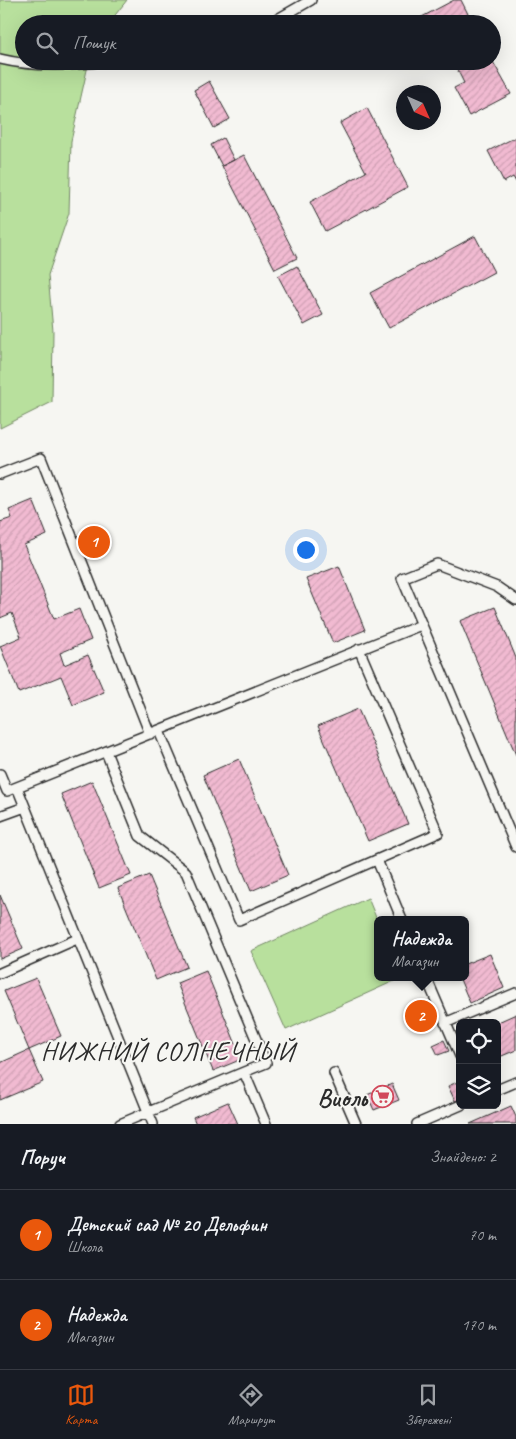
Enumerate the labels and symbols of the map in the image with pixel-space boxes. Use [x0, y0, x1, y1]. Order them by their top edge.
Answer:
north arrow [396, 85, 441, 130]
pin: 1 [78, 523, 110, 561]
your location [293, 537, 319, 563]
pin: 2 [405, 997, 437, 1035]
district label: НИЖНИЙ СОЛНЕЧНЫЙ [41, 1035, 299, 1068]
place label: Виоль [318, 1082, 369, 1114]
supermarket icon: Виоль [371, 1085, 395, 1109]

